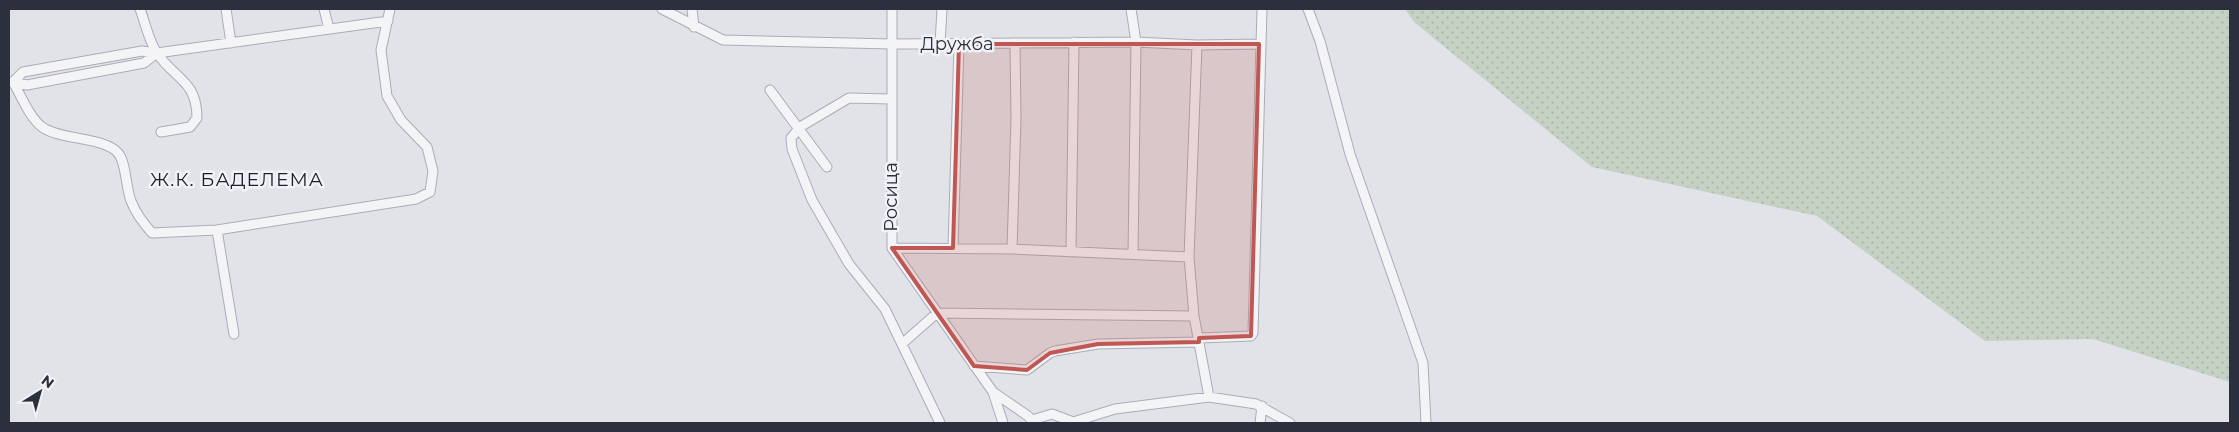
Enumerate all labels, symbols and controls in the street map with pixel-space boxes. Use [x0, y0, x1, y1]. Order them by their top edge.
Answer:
street label: Дружба [920, 33, 994, 55]
street label: Росица [880, 162, 902, 232]
district label: Ж.К. БАДЕЛЕМА [150, 168, 324, 191]
north arrow [15, 367, 65, 417]
text: N [38, 371, 58, 392]

